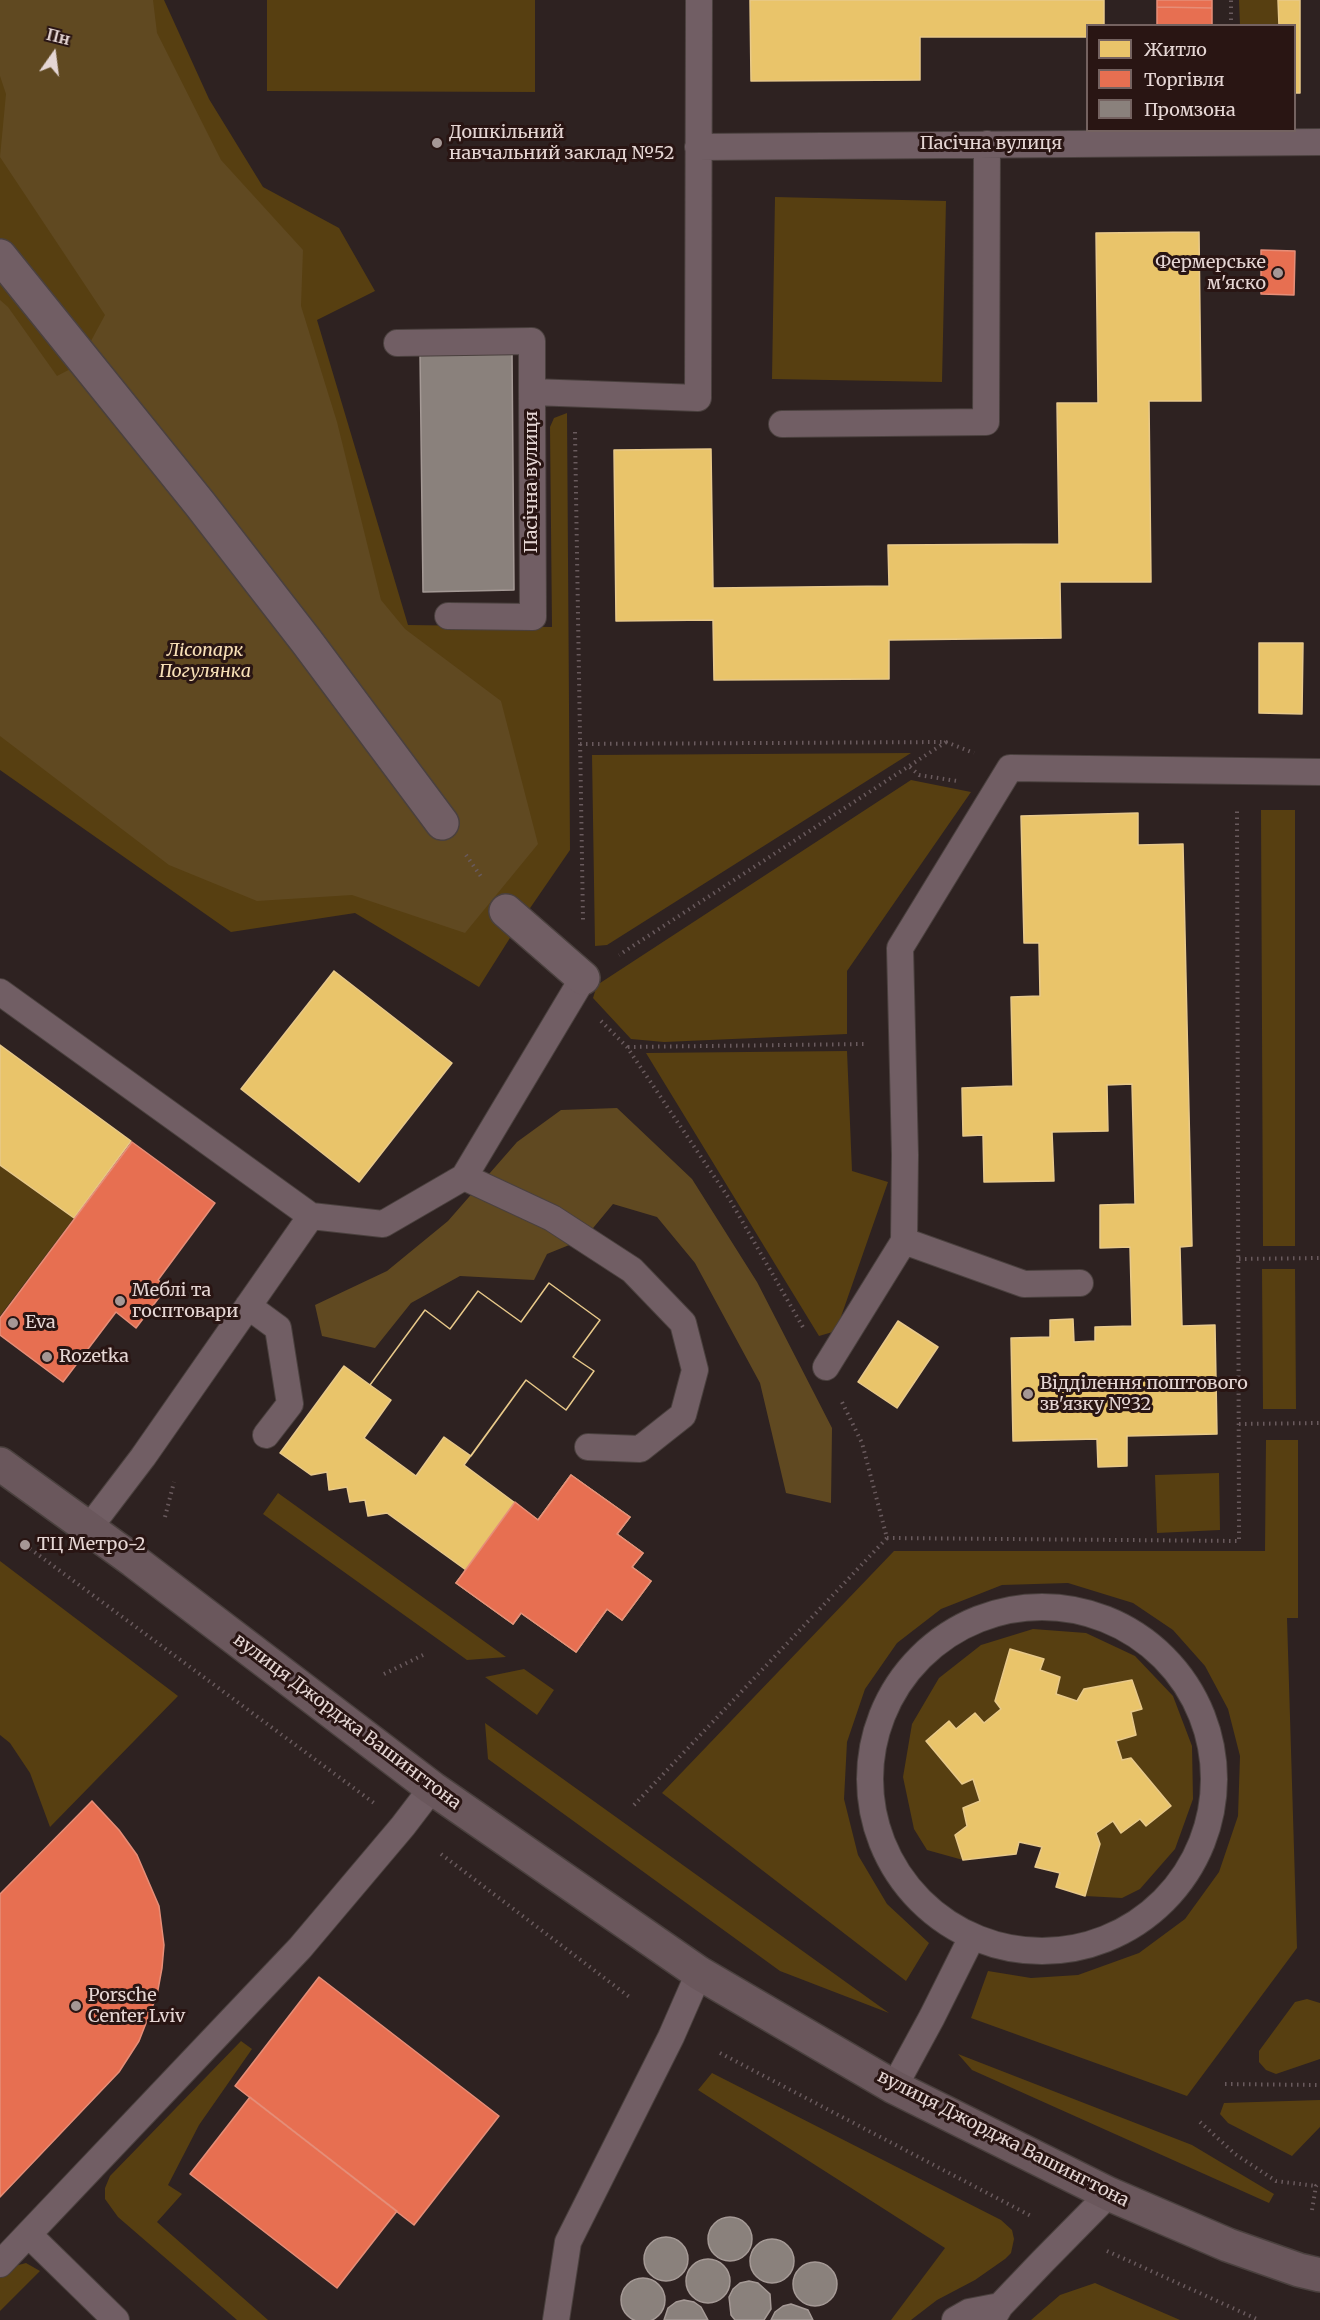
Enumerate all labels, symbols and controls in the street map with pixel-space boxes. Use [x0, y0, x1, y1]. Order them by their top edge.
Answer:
north arrow [24, 24, 84, 84]
text: Пн [44, 24, 72, 49]
legend [1086, 24, 1296, 132]
text: Житло [1144, 38, 1207, 61]
text: Торгівля [1144, 68, 1224, 91]
text: Промзона [1144, 98, 1236, 121]
place label: Дошкільний навчальний заклад №52 [449, 122, 674, 164]
street label: Пасічна вулиця [920, 133, 1062, 155]
marker: Дошкільний навчальний заклад №52 [430, 136, 444, 150]
place label: Фермерське м'яско [1155, 252, 1266, 294]
marker: Фермерське м'яско [1271, 266, 1285, 280]
street label: Пасічна вулиця [521, 411, 543, 553]
park label: Лісопарк Погулянка [159, 640, 251, 682]
place label: Меблі та госптовари [132, 1280, 238, 1322]
marker: Меблі та госптовари [113, 1294, 127, 1308]
place label: Eva [25, 1312, 56, 1334]
marker: Eva [6, 1316, 20, 1330]
place label: Rozetka [59, 1346, 129, 1368]
marker: Rozetka [40, 1350, 54, 1364]
place label: Відділення поштового зв'язку №32 [1040, 1373, 1248, 1416]
marker: Відділення поштового зв'язку №32 [1021, 1387, 1035, 1401]
place label: ТЦ Метро-2 [37, 1534, 146, 1556]
marker: ТЦ Метро-2 [18, 1538, 32, 1552]
street label: вулиця Джорджа Вашингтона [229, 1629, 465, 1815]
place label: Porsche Center Lviv [88, 1985, 185, 2028]
marker: Porsche Center Lviv [69, 1999, 83, 2013]
street label: вулиця Джорджа Вашингтона [874, 2066, 1132, 2212]

